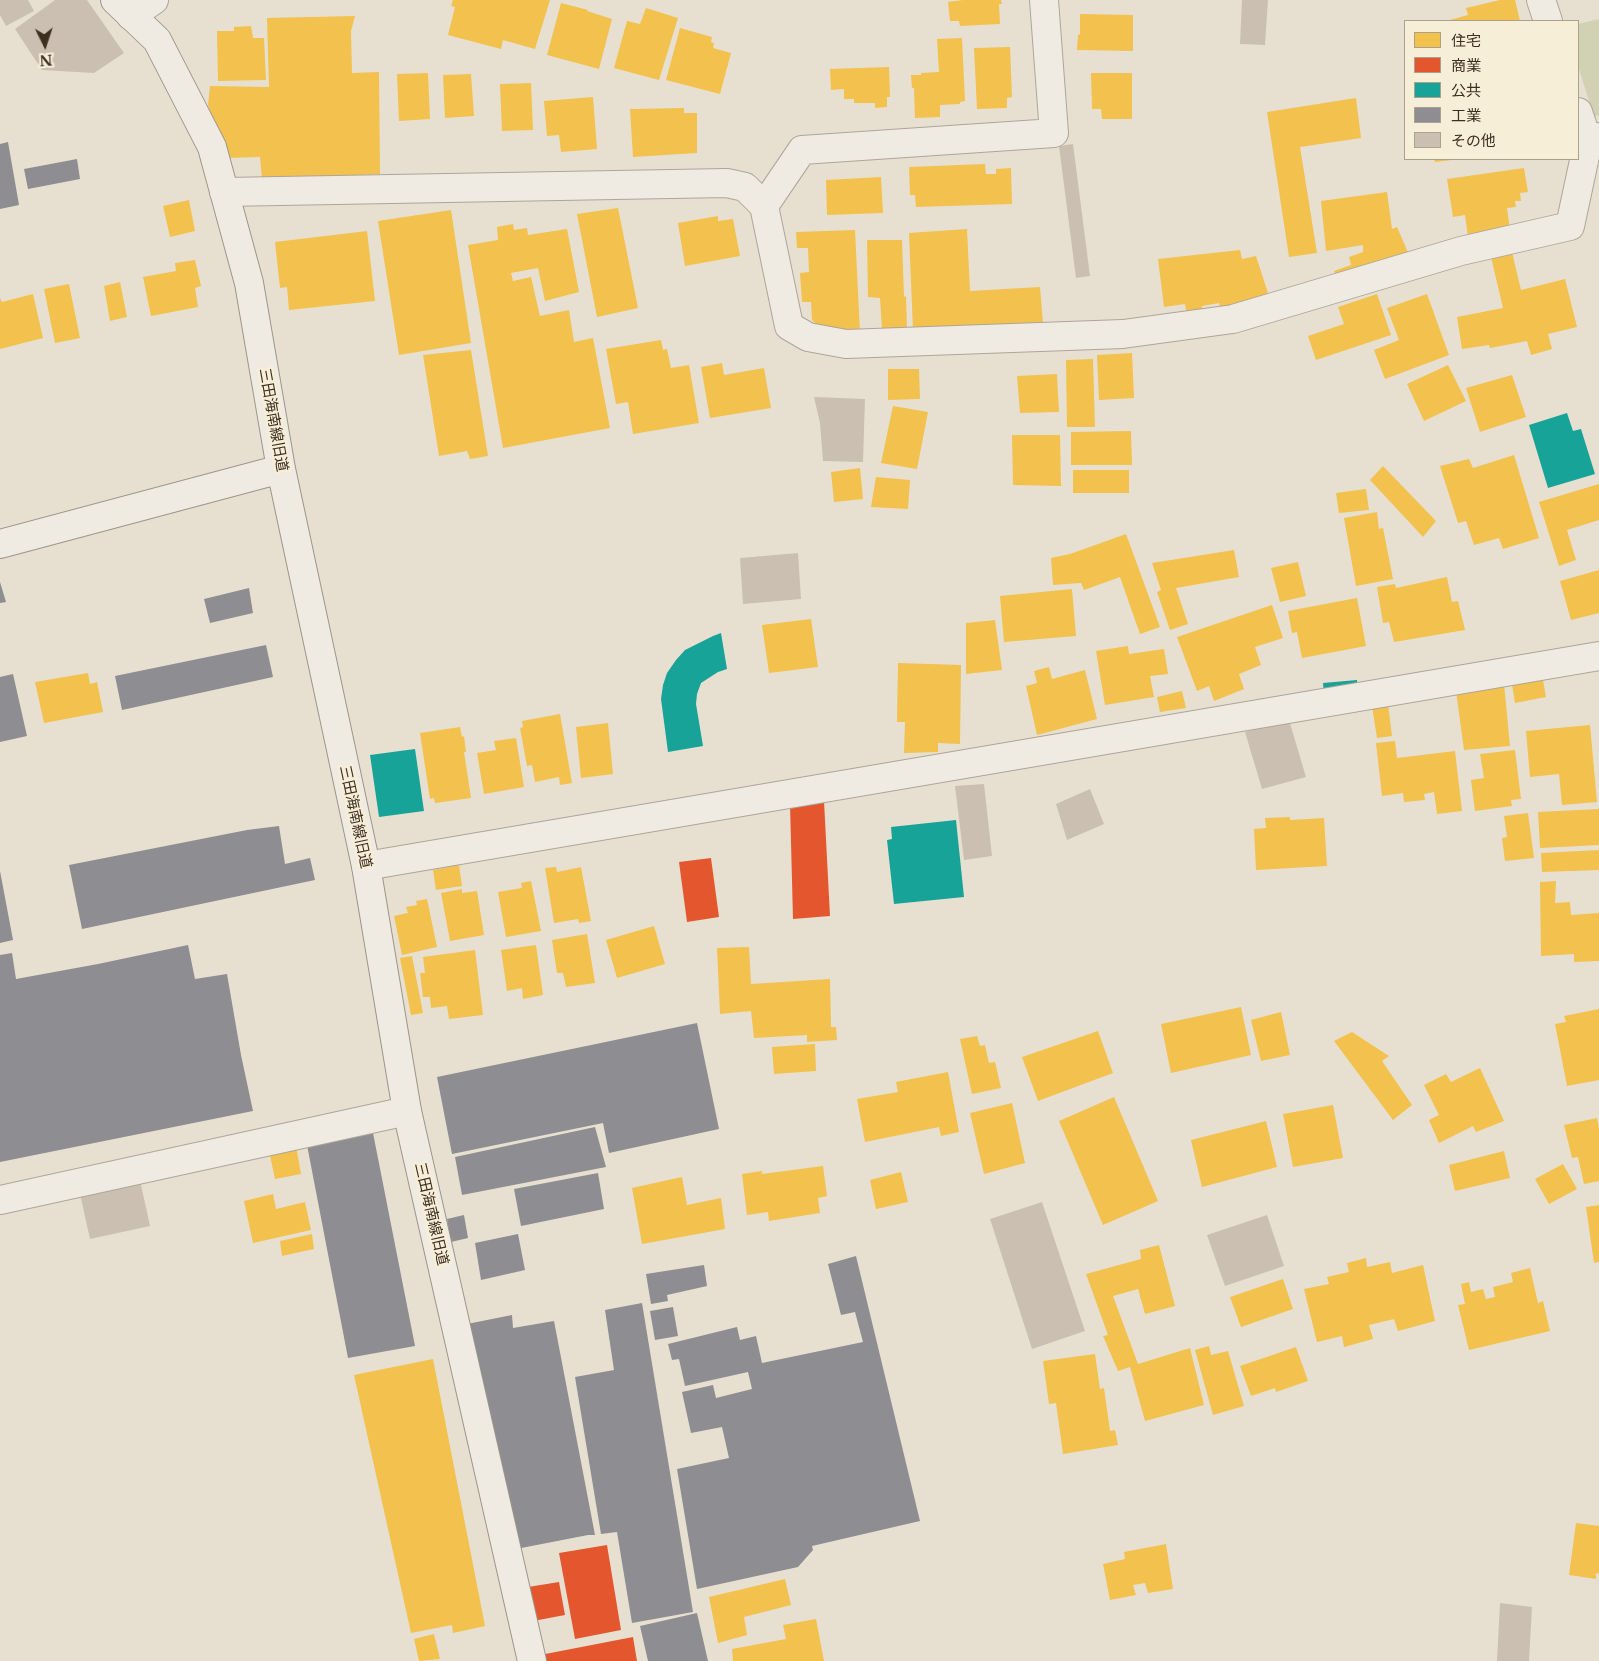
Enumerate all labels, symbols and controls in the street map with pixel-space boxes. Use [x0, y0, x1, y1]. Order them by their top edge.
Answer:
north arrow [20, 20, 70, 70]
legend [1404, 20, 1579, 160]
text: 住宅 [1451, 31, 1481, 50]
text: N [39, 51, 53, 69]
text: 商業 [1451, 56, 1481, 75]
text: 公共 [1451, 81, 1481, 100]
text: 工業 [1451, 106, 1481, 125]
text: その他 [1451, 131, 1496, 150]
street label: 三田海南線旧道 [255, 367, 291, 473]
street label: 三田海南線旧道 [335, 764, 375, 870]
street label: 三田海南線旧道 [410, 1161, 452, 1267]

